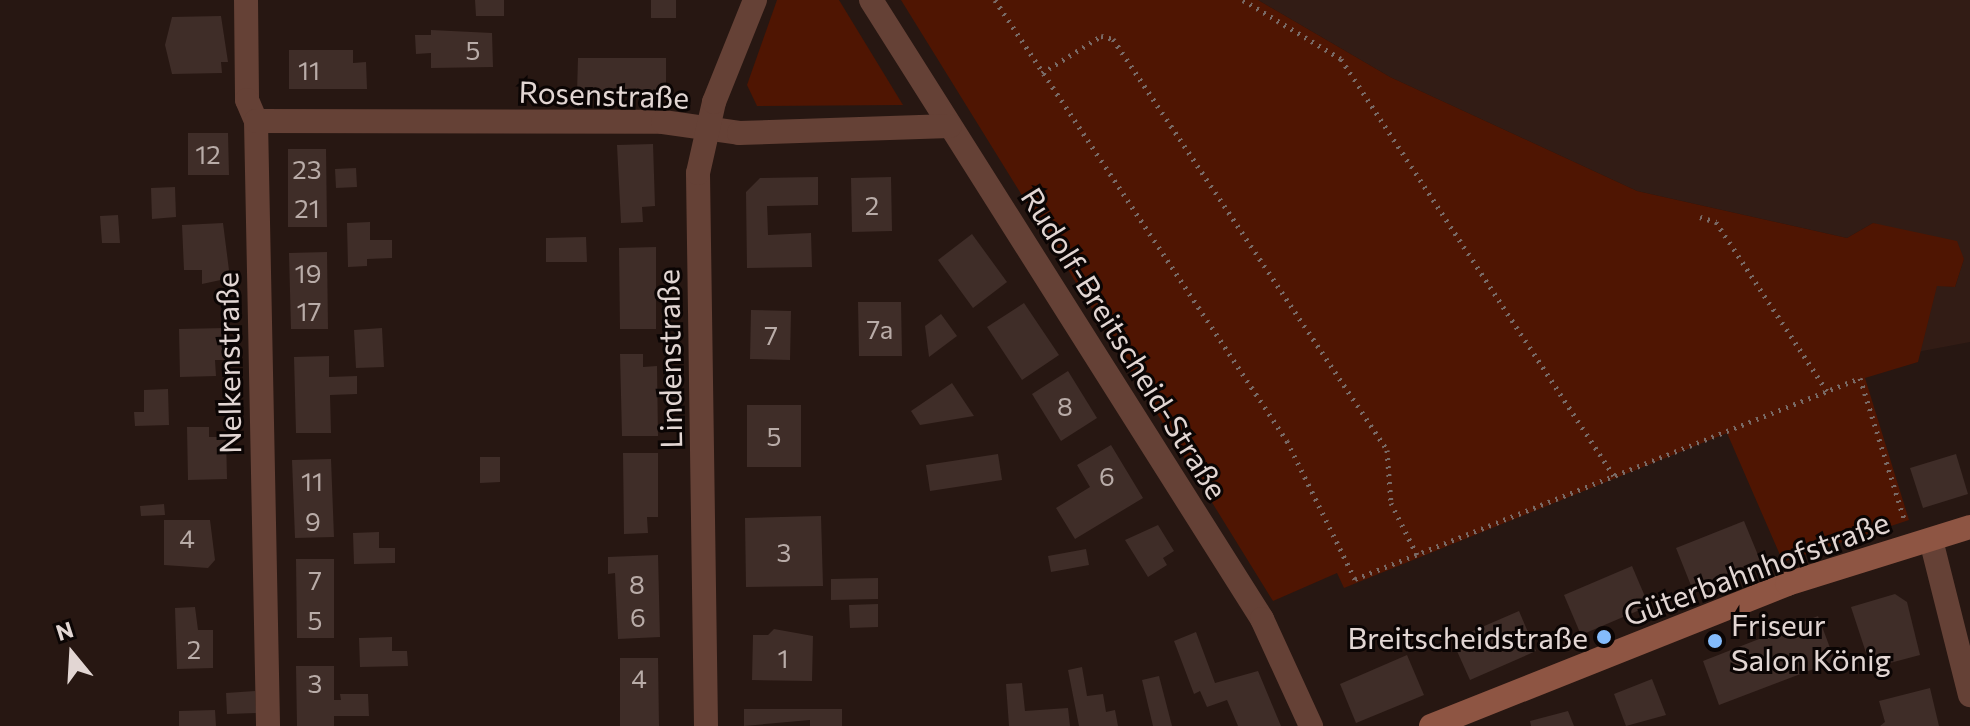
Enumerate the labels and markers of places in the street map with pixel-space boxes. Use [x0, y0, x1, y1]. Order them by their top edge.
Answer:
place label: Friseur Salon König [1731, 606, 1891, 676]
place label: Breitscheidstraße [1348, 619, 1588, 655]
marker: Breitscheidstraße [1595, 628, 1613, 646]
marker: Friseur Salon König [1706, 632, 1724, 650]

